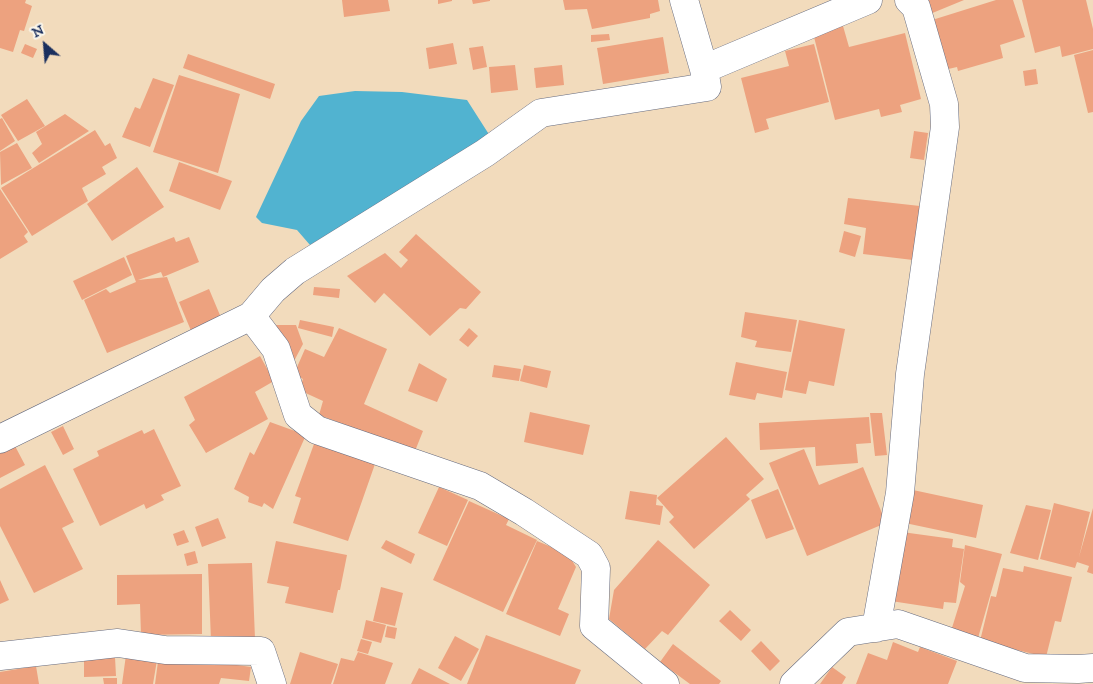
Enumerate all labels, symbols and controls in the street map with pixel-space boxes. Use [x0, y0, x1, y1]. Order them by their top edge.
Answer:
north arrow [20, 20, 70, 70]
text: N [29, 21, 47, 42]

